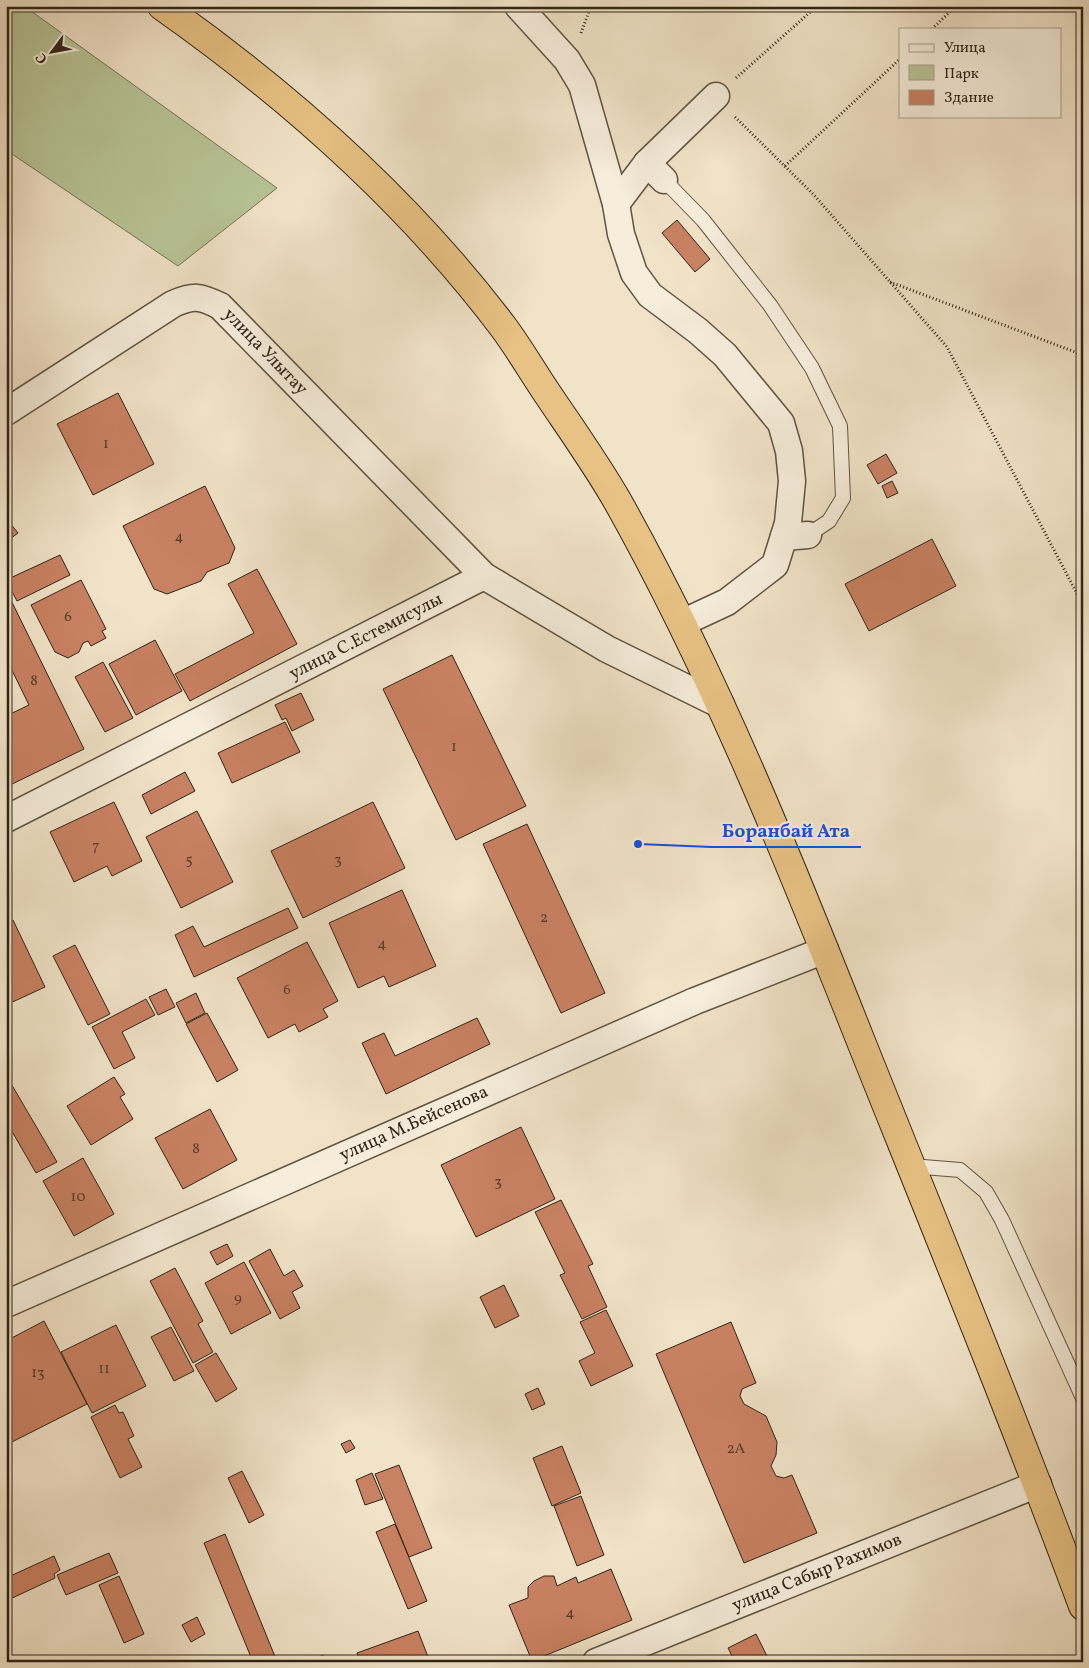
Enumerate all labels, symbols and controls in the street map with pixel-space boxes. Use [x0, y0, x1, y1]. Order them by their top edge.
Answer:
north arrow [28, 28, 78, 78]
legend [899, 28, 1062, 118]
text: Улица [944, 38, 986, 59]
text: С [32, 49, 53, 67]
text: Парк [944, 64, 979, 85]
text: Здание [944, 88, 994, 109]
street label: улица Улытау [217, 303, 313, 401]
house number: 1 [103, 434, 109, 455]
house number: 4 [175, 527, 184, 548]
street label: улица С.Естемисулы [285, 587, 447, 687]
house number: 6 [64, 607, 72, 628]
house number: 8 [30, 671, 38, 692]
house number: 1 [451, 737, 457, 758]
callout: Боранбай Ата [712, 813, 861, 847]
text: Боранбай Ата [722, 819, 850, 845]
house number: 7 [92, 836, 100, 857]
house number: 5 [185, 850, 193, 871]
house number: 3 [334, 850, 342, 871]
house number: 2 [540, 908, 548, 929]
house number: 4 [378, 934, 387, 955]
house number: 6 [283, 980, 291, 1001]
street label: улица М.Бейсенова [336, 1080, 492, 1168]
house number: 8 [192, 1139, 200, 1160]
house number: 3 [494, 1172, 502, 1193]
house number: 10 [71, 1187, 85, 1208]
house number: 9 [234, 1288, 242, 1309]
house number: 11 [98, 1359, 110, 1380]
house number: 13 [31, 1363, 45, 1384]
house number: 2А [727, 1439, 746, 1460]
street label: улица Сабыр Рахимов [728, 1527, 906, 1619]
house number: 4 [566, 1603, 575, 1624]

